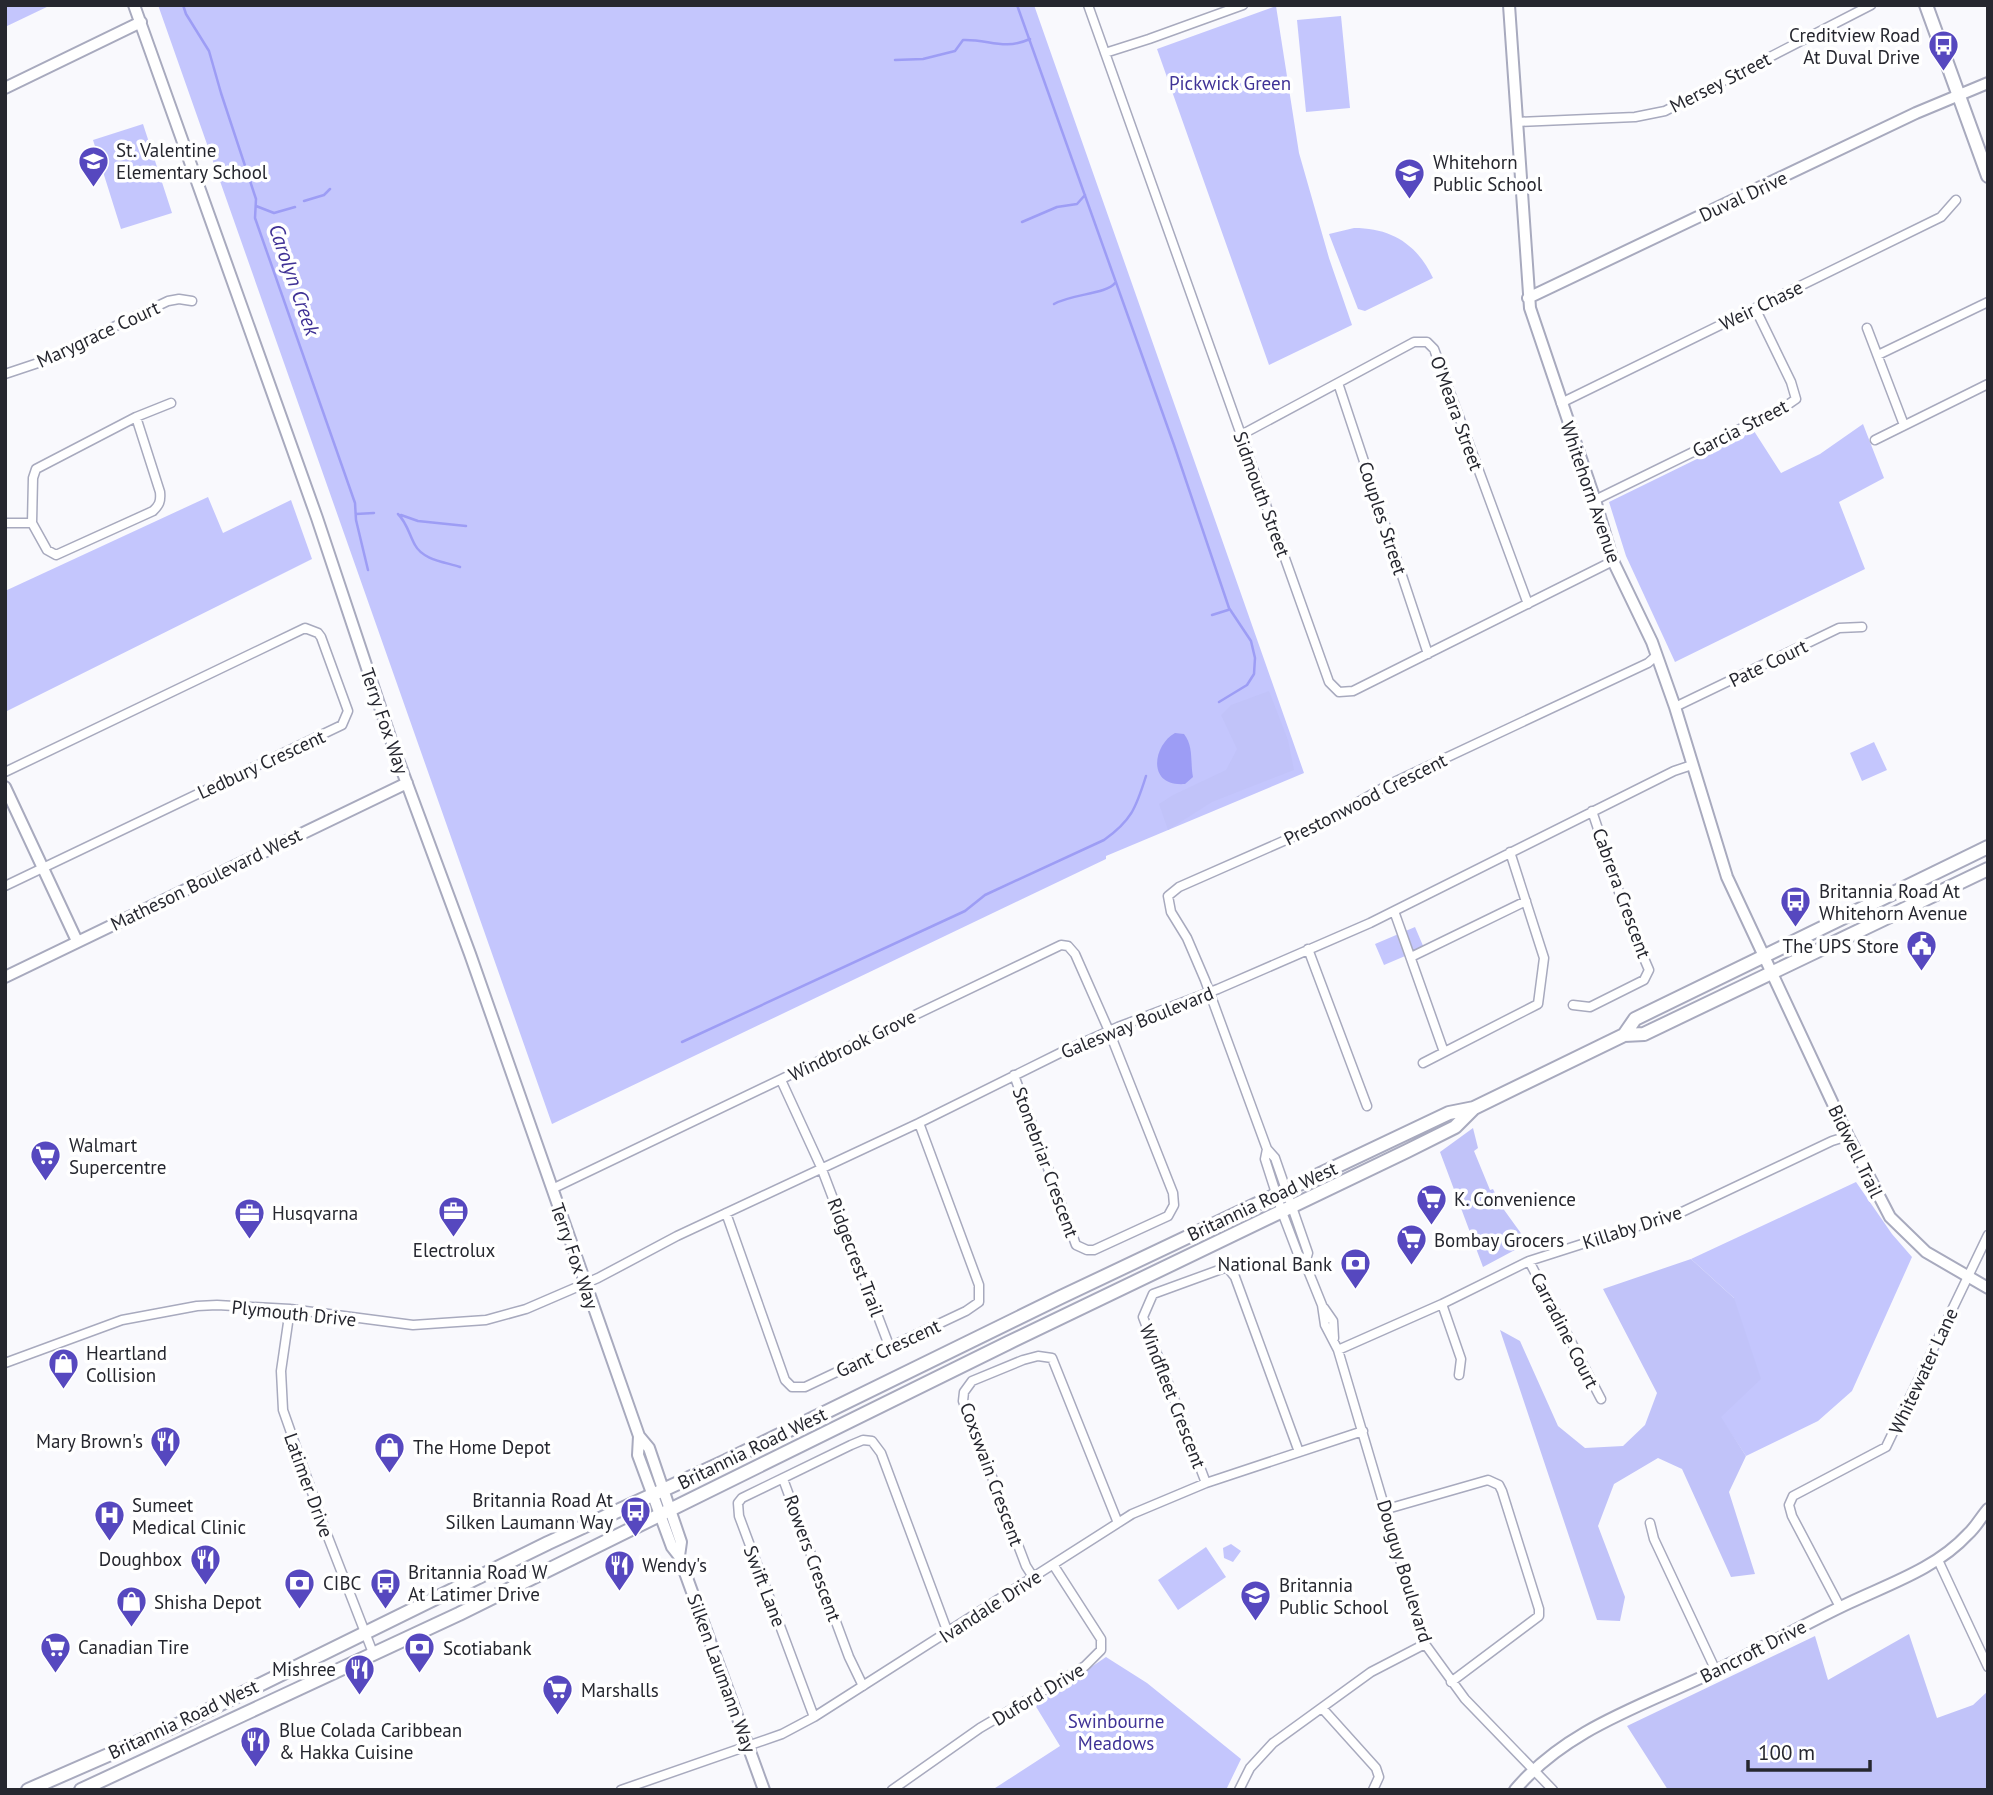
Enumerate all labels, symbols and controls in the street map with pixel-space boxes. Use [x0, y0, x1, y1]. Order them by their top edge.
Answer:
place label: Creditview Road At Duval Drive [1789, 23, 1920, 69]
bus stop icon: Creditview Road At Duval Drive [1926, 29, 1960, 73]
street label: Mersey Street [1665, 46, 1775, 118]
park label: Pickwick Green [1169, 71, 1291, 95]
place label: St. Valentine Elementary School [116, 138, 268, 184]
school or university icon: St. Valentine Elementary School [76, 144, 110, 188]
place label: Whitehorn Public School [1433, 150, 1543, 196]
school or university icon: Whitehorn Public School [1393, 156, 1427, 200]
street label: Duval Drive [1695, 165, 1791, 227]
water label: Carolyn Creek [263, 221, 327, 341]
street label: Weir Chase [1716, 275, 1806, 335]
street label: Marygrace Court [33, 295, 164, 373]
street label: O'Meara Street [1425, 353, 1489, 474]
street label: Garcia Street [1688, 393, 1792, 462]
street label: Whitehorn Avenue [1556, 418, 1626, 566]
street label: Sidmouth Street [1228, 428, 1296, 560]
street label: Couples Street [1353, 458, 1413, 578]
street label: Pate Court [1725, 633, 1812, 692]
street label: Terry Fox Way [356, 665, 414, 777]
street label: Ledbury Crescent [193, 724, 329, 804]
street label: Prestonwood Crescent [1280, 747, 1451, 850]
street label: Matheson Boulevard West [106, 822, 306, 936]
street label: Cabrera Crescent [1587, 825, 1657, 962]
place label: Britannia Road At Whitehorn Avenue [1819, 879, 1967, 925]
bus stop icon: Britannia Road At Whitehorn Avenue [1779, 885, 1813, 929]
public building icon: The UPS Store [1905, 929, 1939, 973]
place label: The UPS Store [1783, 934, 1899, 958]
street label: Galesway Boulevard [1057, 980, 1217, 1064]
street label: Windbrook Grove [784, 1004, 920, 1086]
street label: Stonebriar Crescent [1008, 1083, 1085, 1241]
street label: Bidwell Trail [1823, 1101, 1889, 1202]
place label: Walmart Supercentre [69, 1133, 166, 1179]
supermarket icon: Walmart Supercentre [29, 1139, 63, 1183]
street label: Britannia Road West [1183, 1155, 1341, 1246]
supermarket icon: K. Convenience [1414, 1182, 1448, 1226]
place label: K. Convenience [1454, 1187, 1576, 1211]
office icon: Electrolux [437, 1194, 471, 1238]
street label: Ridgecrest Trail [822, 1194, 890, 1320]
office icon: Husqvarna [232, 1196, 266, 1240]
street label: Terry Fox Way [546, 1200, 604, 1312]
street label: Killaby Drive [1579, 1200, 1685, 1254]
place label: Husqvarna [272, 1201, 358, 1225]
supermarket icon: Bombay Grocers [1394, 1223, 1428, 1267]
place label: Bombay Grocers [1434, 1228, 1564, 1252]
place label: Electrolux [413, 1238, 495, 1262]
bank icon: National Bank [1338, 1247, 1372, 1291]
place label: National Bank [1218, 1252, 1332, 1276]
street label: Carradine Court [1526, 1268, 1605, 1392]
street label: Plymouth Drive [230, 1295, 358, 1331]
street label: Whitewater Lane [1883, 1304, 1963, 1438]
street label: Gant Crescent [832, 1313, 944, 1383]
street label: Windfleet Crescent [1134, 1321, 1212, 1472]
place label: Heartland Collision [86, 1341, 167, 1387]
shop icon: Heartland Collision [46, 1347, 80, 1391]
street label: Coxswain Crescent [955, 1399, 1029, 1550]
street label: Britannia Road West [674, 1401, 831, 1494]
restaurant icon: Mary Brown's [149, 1424, 183, 1468]
place label: Mary Brown's [36, 1429, 143, 1453]
street label: Latimer Drive [279, 1429, 339, 1541]
shop icon: The Home Depot [373, 1430, 407, 1474]
place label: The Home Depot [413, 1435, 551, 1459]
place label: Britannia Road At Silken Laumann Way [446, 1488, 614, 1534]
street label: Rowers Crescent [779, 1492, 847, 1625]
place label: Sumeet Medical Clinic [132, 1493, 246, 1539]
bus stop icon: Britannia Road At Silken Laumann Way [619, 1494, 653, 1538]
street label: Douguy Boulevard [1372, 1497, 1438, 1645]
hospital icon: Sumeet Medical Clinic [92, 1499, 126, 1543]
restaurant icon: Doughbox [188, 1542, 222, 1586]
street label: Swift Lane [739, 1542, 791, 1630]
place label: Doughbox [99, 1547, 182, 1571]
restaurant icon: Wendy's [602, 1548, 636, 1592]
place label: Wendy's [642, 1553, 707, 1577]
place label: Britannia Road W At Latimer Drive [408, 1560, 548, 1606]
street label: Ivandale Drive [934, 1564, 1046, 1648]
bank icon: CIBC [283, 1566, 317, 1610]
bus stop icon: Britannia Road W At Latimer Drive [368, 1566, 402, 1610]
place label: CIBC [323, 1571, 361, 1595]
place label: Britannia Public School [1279, 1573, 1389, 1619]
school or university icon: Britannia Public School [1239, 1579, 1273, 1623]
shop icon: Shisha Depot [114, 1585, 148, 1629]
place label: Shisha Depot [154, 1590, 262, 1614]
street label: Silken Laumann Way [682, 1590, 762, 1756]
street label: Bancroft Drive [1696, 1614, 1810, 1688]
supermarket icon: Canadian Tire [38, 1630, 72, 1674]
bank icon: Scotiabank [403, 1631, 437, 1675]
place label: Canadian Tire [78, 1635, 189, 1659]
place label: Scotiabank [443, 1636, 532, 1660]
restaurant icon: Mishree [342, 1652, 376, 1696]
place label: Mishree [272, 1657, 336, 1681]
street label: Duford Drive [988, 1657, 1088, 1731]
street label: Britannia Road West [104, 1673, 262, 1764]
supermarket icon: Marshalls [541, 1673, 575, 1717]
place label: Marshalls [581, 1678, 659, 1702]
park label: Swinbourne Meadows [1068, 1709, 1164, 1755]
place label: Blue Colada Caribbean & Hakka Cuisine [279, 1718, 462, 1764]
restaurant icon: Blue Colada Caribbean & Hakka Cuisine [239, 1724, 273, 1768]
scale bar [1748, 1728, 1870, 1772]
text: 100 m [1758, 1739, 1815, 1766]

